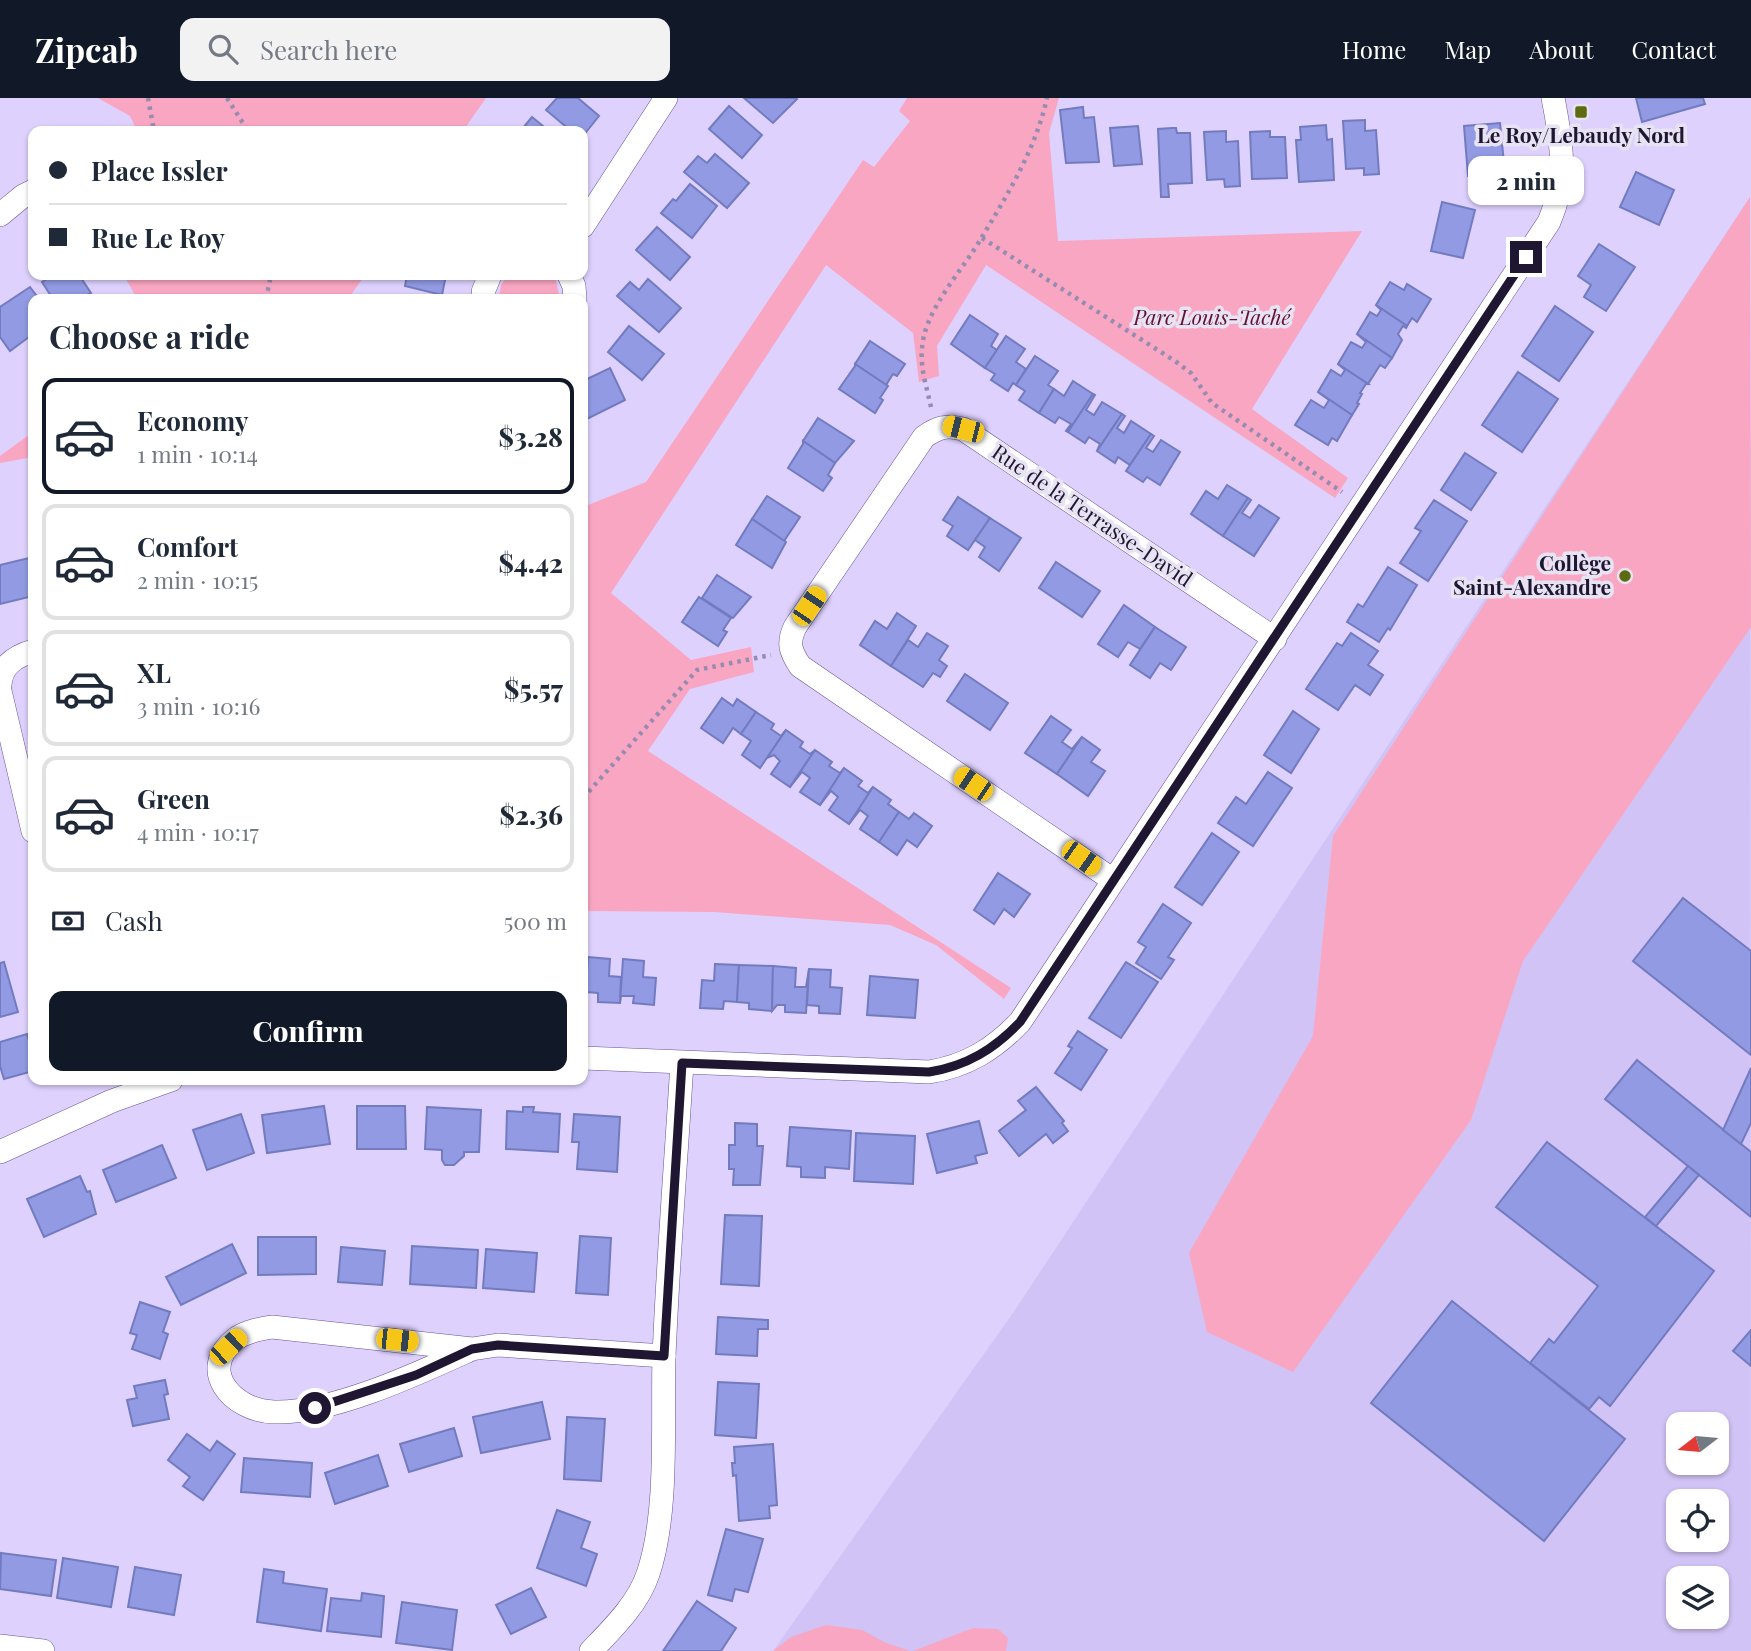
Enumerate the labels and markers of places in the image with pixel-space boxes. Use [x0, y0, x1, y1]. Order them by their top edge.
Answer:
marker: Le Roy/Lebaudy Nord [1573, 104, 1589, 120]
place label: Le Roy/Lebaudy Nord [1477, 120, 1686, 148]
place label: Collège Saint-Alexandre [1453, 548, 1611, 600]
marker: Collège Saint-Alexandre [1617, 568, 1633, 584]

